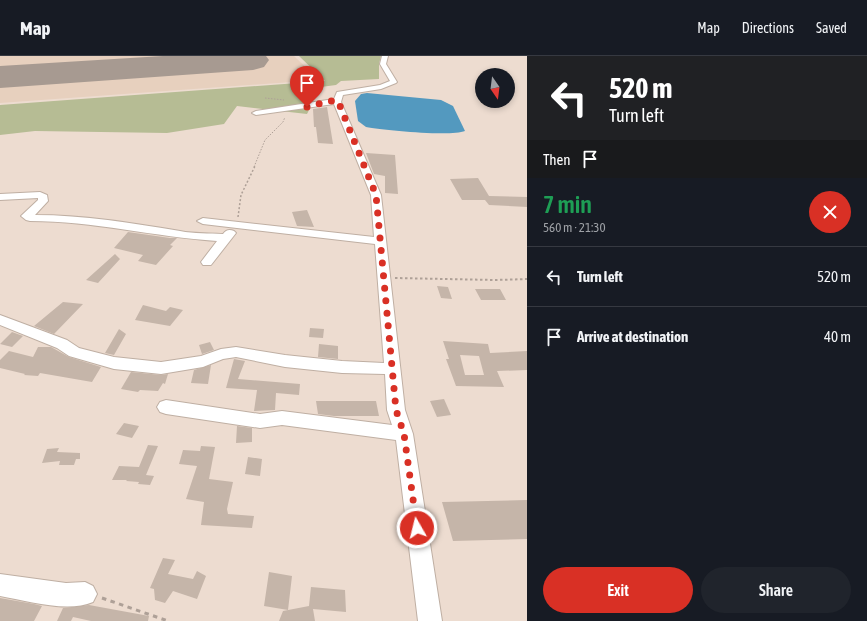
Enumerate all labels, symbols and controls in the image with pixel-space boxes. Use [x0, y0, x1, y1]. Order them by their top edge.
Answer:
text: Map [20, 17, 51, 39]
text: Map [697, 20, 720, 36]
text: Directions [742, 20, 794, 36]
text: Saved [816, 20, 847, 36]
pin [290, 66, 324, 107]
north arrow [475, 68, 515, 108]
map controls [475, 68, 515, 108]
icon: arrive [296, 72, 318, 94]
icon: left [543, 72, 595, 124]
text: 520 m [609, 72, 672, 104]
text: Turn left [609, 105, 664, 126]
icon: arrive [579, 148, 601, 170]
text: Then [543, 151, 571, 168]
text: 7 min [543, 191, 592, 218]
button: close [809, 191, 851, 233]
text: 560 m · 21:30 [543, 220, 606, 235]
icon: left [543, 266, 565, 288]
text: Turn left [577, 268, 623, 285]
text: 520 m [817, 268, 851, 285]
icon: arrive [543, 326, 565, 348]
text: Arrive at destination [577, 328, 688, 345]
text: 40 m [824, 328, 851, 345]
position arrow [396, 507, 438, 549]
button: Exit [543, 567, 693, 613]
button: Share [701, 567, 851, 613]

